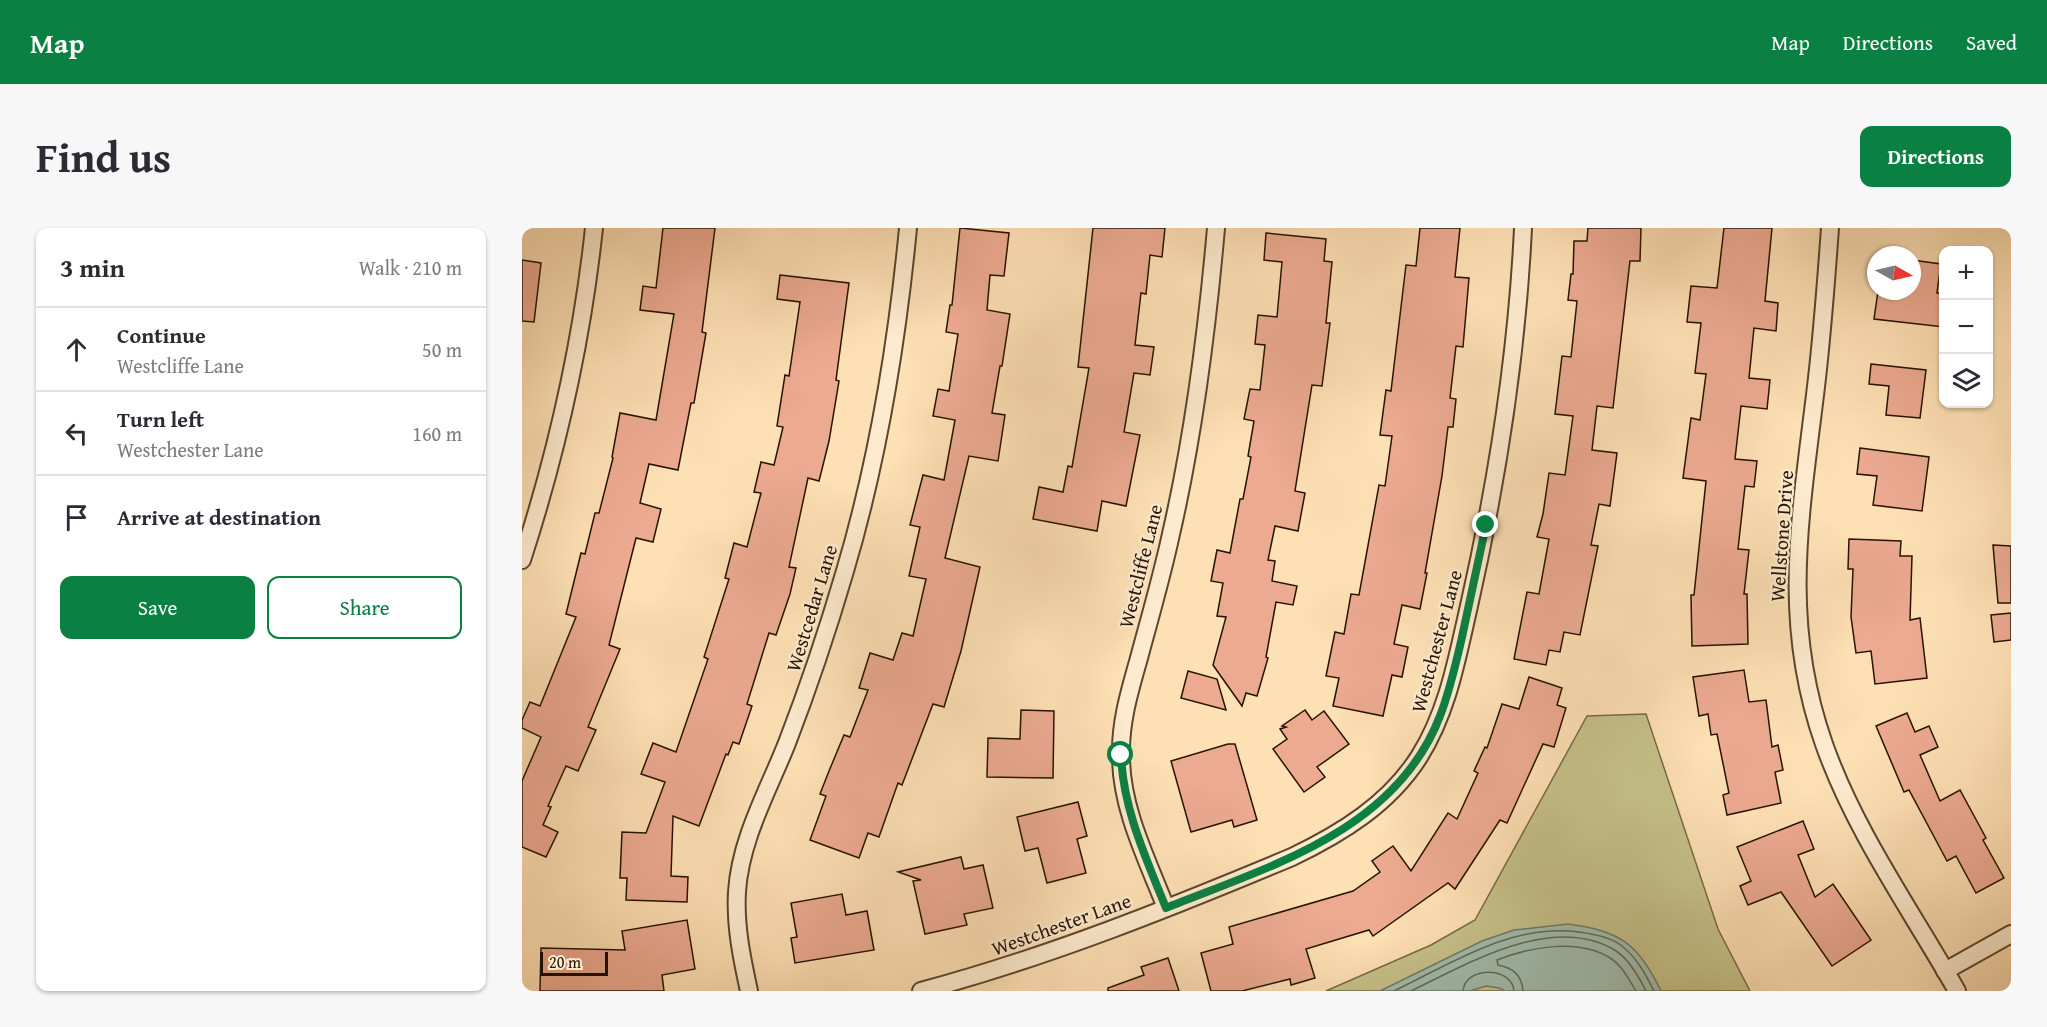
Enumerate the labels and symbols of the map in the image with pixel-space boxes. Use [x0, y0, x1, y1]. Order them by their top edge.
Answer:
north arrow [1867, 246, 1921, 300]
street label: Wellstone Drive [1762, 469, 1800, 603]
street label: Westcliffe Lane [1111, 501, 1169, 631]
route end [1472, 511, 1498, 537]
street label: Westcedar Lane [778, 541, 844, 675]
street label: Westchester Lane [1403, 566, 1469, 716]
route start [1107, 741, 1133, 767]
street label: Westchester Lane [987, 885, 1135, 963]
scale bar [540, 949, 608, 976]

